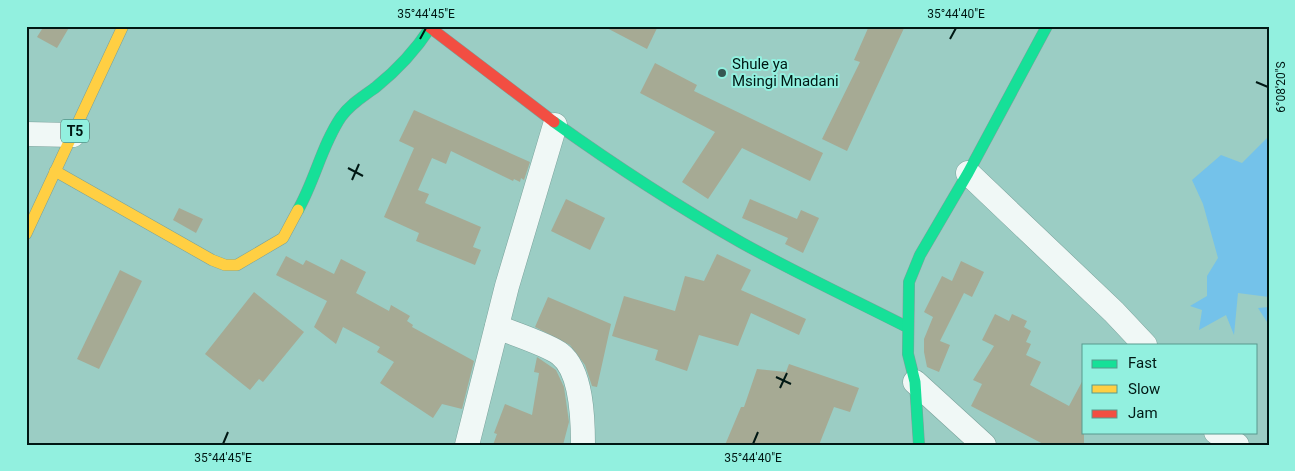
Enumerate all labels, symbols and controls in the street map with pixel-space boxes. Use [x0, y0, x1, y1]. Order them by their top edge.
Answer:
text: 35°44'45"E [397, 7, 455, 21]
text: 35°44'40"E [927, 7, 985, 21]
place label: Shule ya Msingi Mnadani [732, 55, 839, 90]
text: 6°08'20"S [1274, 61, 1288, 113]
marker: Shule ya Msingi Mnadani [716, 67, 728, 79]
road number: T5 [61, 120, 89, 142]
legend [1082, 344, 1258, 434]
text: Fast [1128, 354, 1157, 372]
text: Slow [1128, 380, 1160, 398]
text: Jam [1128, 404, 1158, 422]
text: 35°44'45"E [194, 451, 252, 465]
text: 35°44'40"E [724, 451, 782, 465]

